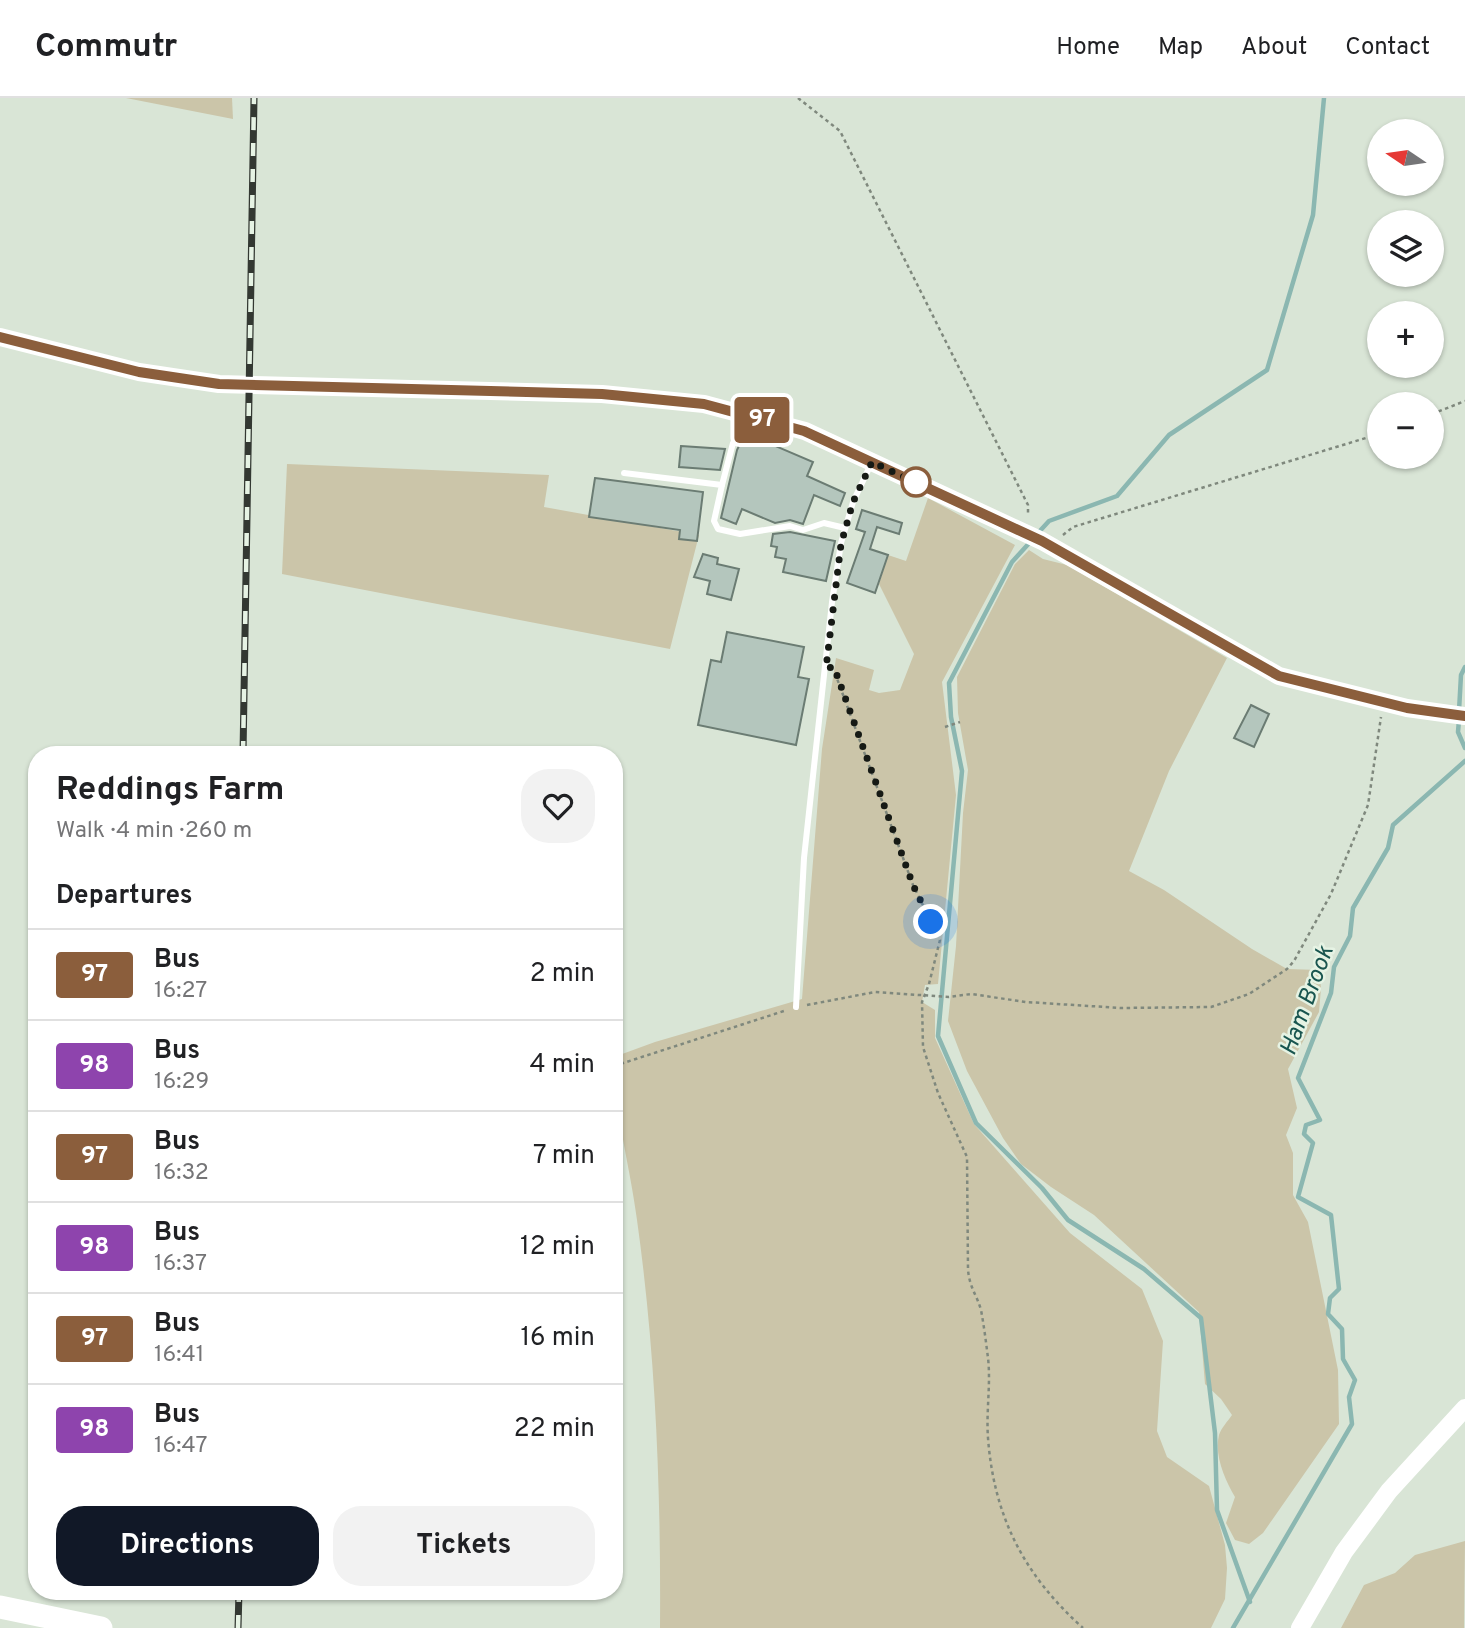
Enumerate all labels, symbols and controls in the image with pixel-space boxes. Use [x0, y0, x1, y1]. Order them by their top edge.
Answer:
text: Commutr [35, 27, 177, 69]
text: Home [1056, 33, 1120, 63]
text: Map [1158, 33, 1203, 63]
text: About [1241, 33, 1307, 63]
text: Contact [1345, 33, 1430, 63]
north arrow [1367, 119, 1444, 196]
map controls [1367, 119, 1444, 469]
button: layers [1367, 210, 1444, 287]
button: + [1367, 301, 1444, 378]
button: − [1367, 392, 1444, 469]
line badge: 97 [730, 397, 794, 443]
text: 97 [748, 405, 776, 435]
unlabelled marker [901, 467, 931, 497]
button: heart [521, 769, 595, 843]
text: Reddings Farm [56, 770, 284, 812]
text: Walk · 4 min · 260 m [56, 817, 252, 846]
text: Departures [56, 880, 193, 913]
your location [913, 904, 948, 939]
water label: Ham Brook [1274, 941, 1342, 1060]
text: Bus [154, 944, 200, 977]
text: 2 min [530, 958, 595, 991]
text: 97 [81, 960, 108, 990]
text: 16:27 [154, 977, 207, 1006]
text: Bus [154, 1035, 200, 1068]
text: 4 min [529, 1049, 595, 1082]
text: 98 [80, 1051, 109, 1081]
text: 16:29 [154, 1068, 209, 1097]
text: Bus [154, 1126, 200, 1159]
text: 7 min [533, 1140, 595, 1173]
text: 97 [81, 1142, 108, 1172]
text: 16:32 [154, 1159, 209, 1188]
text: Bus [154, 1217, 200, 1250]
text: 12 min [520, 1231, 595, 1264]
text: 98 [80, 1233, 109, 1263]
text: 16:37 [154, 1250, 207, 1279]
text: Bus [154, 1308, 200, 1341]
text: 16 min [520, 1322, 595, 1355]
text: 97 [81, 1324, 108, 1354]
text: 16:41 [154, 1341, 204, 1370]
text: Bus [154, 1399, 200, 1432]
text: 22 min [514, 1413, 595, 1446]
text: 98 [80, 1415, 109, 1445]
text: 16:47 [154, 1432, 208, 1461]
button: Directions [56, 1506, 319, 1586]
button: Tickets [333, 1506, 595, 1586]

